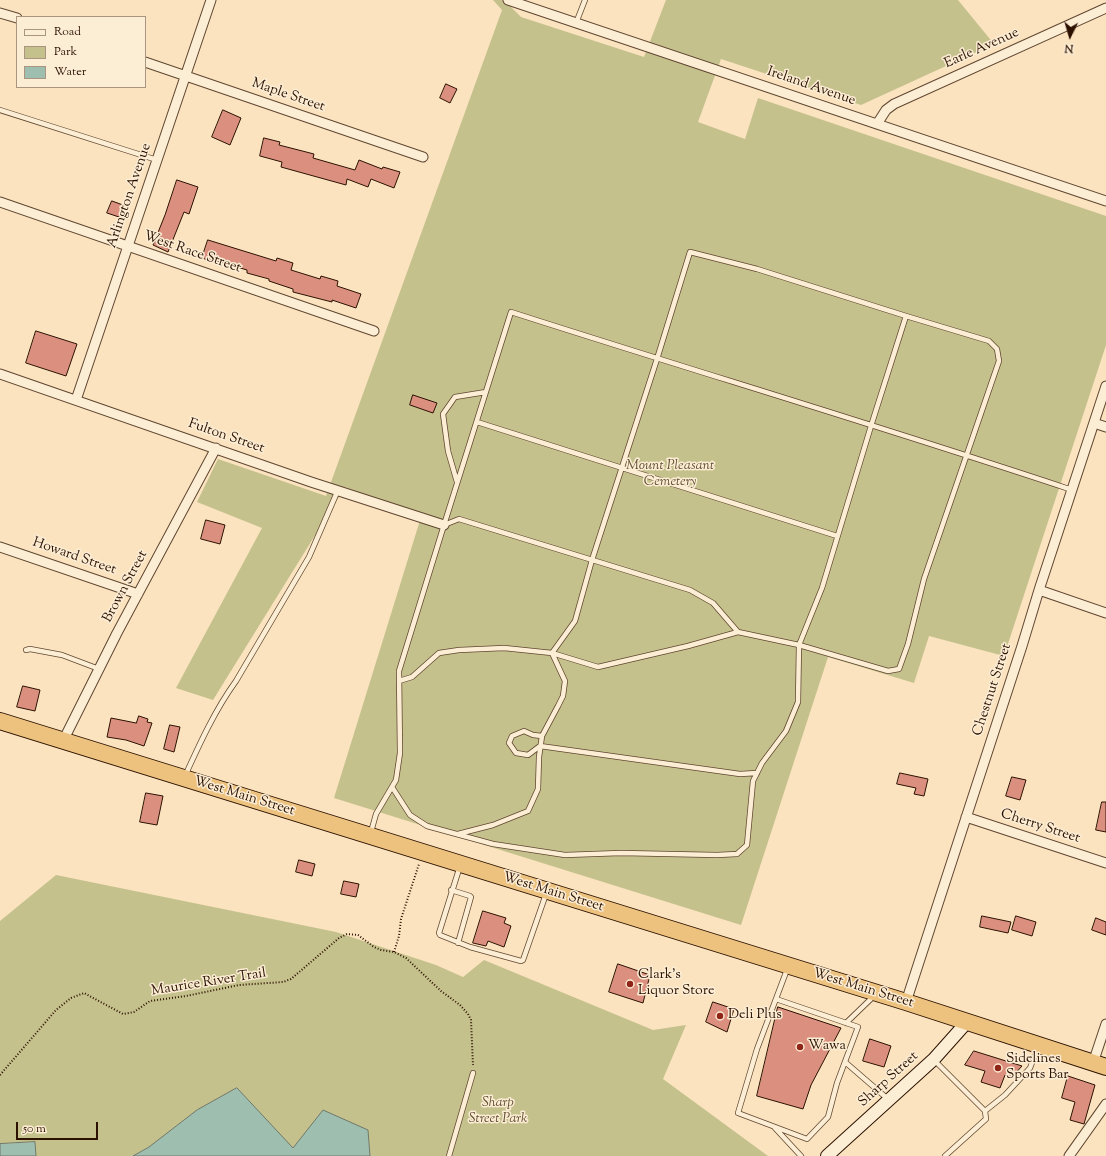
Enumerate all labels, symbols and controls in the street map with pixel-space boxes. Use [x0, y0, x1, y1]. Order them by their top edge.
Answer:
legend [16, 16, 146, 88]
north arrow [1050, 16, 1090, 56]
text: Road [54, 23, 81, 41]
street label: Earle Avenue [942, 25, 1022, 73]
text: N [1064, 40, 1074, 56]
text: Park [54, 43, 77, 61]
text: Water [54, 63, 86, 81]
street label: Ireland Avenue [765, 64, 857, 110]
street label: Maple Street [249, 76, 327, 116]
street label: Arlington Avenue [104, 141, 156, 251]
street label: West Race Street [141, 228, 243, 278]
street label: Fulton Street [186, 416, 266, 458]
park label: Mount Pleasant Cemetery [626, 459, 714, 492]
street label: Howard Street [30, 535, 118, 579]
street label: Brown Street [100, 548, 152, 626]
street label: Chestnut Street [970, 642, 1016, 738]
street label: West Main Street [191, 774, 297, 820]
street label: Cherry Street [998, 806, 1082, 848]
street label: West Main Street [500, 870, 606, 916]
street label: Maurice River Trail [150, 966, 268, 1000]
street label: West Main Street [810, 966, 916, 1012]
place label: Clark's Liquor Store [638, 968, 715, 1000]
marker: Clark's Liquor Store [625, 979, 635, 989]
place label: Deli Plus [728, 1008, 782, 1024]
marker: Deli Plus [715, 1011, 725, 1021]
place label: Wawa [808, 1039, 846, 1055]
marker: Wawa [795, 1042, 805, 1052]
street label: Sharp Street [856, 1049, 922, 1111]
place label: Sidelines Sports Bar [1006, 1052, 1069, 1084]
marker: Sidelines Sports Bar [993, 1063, 1003, 1073]
park label: Sharp Street Park [469, 1096, 527, 1128]
scale bar [18, 1114, 100, 1140]
text: 50 m [23, 1120, 46, 1138]

